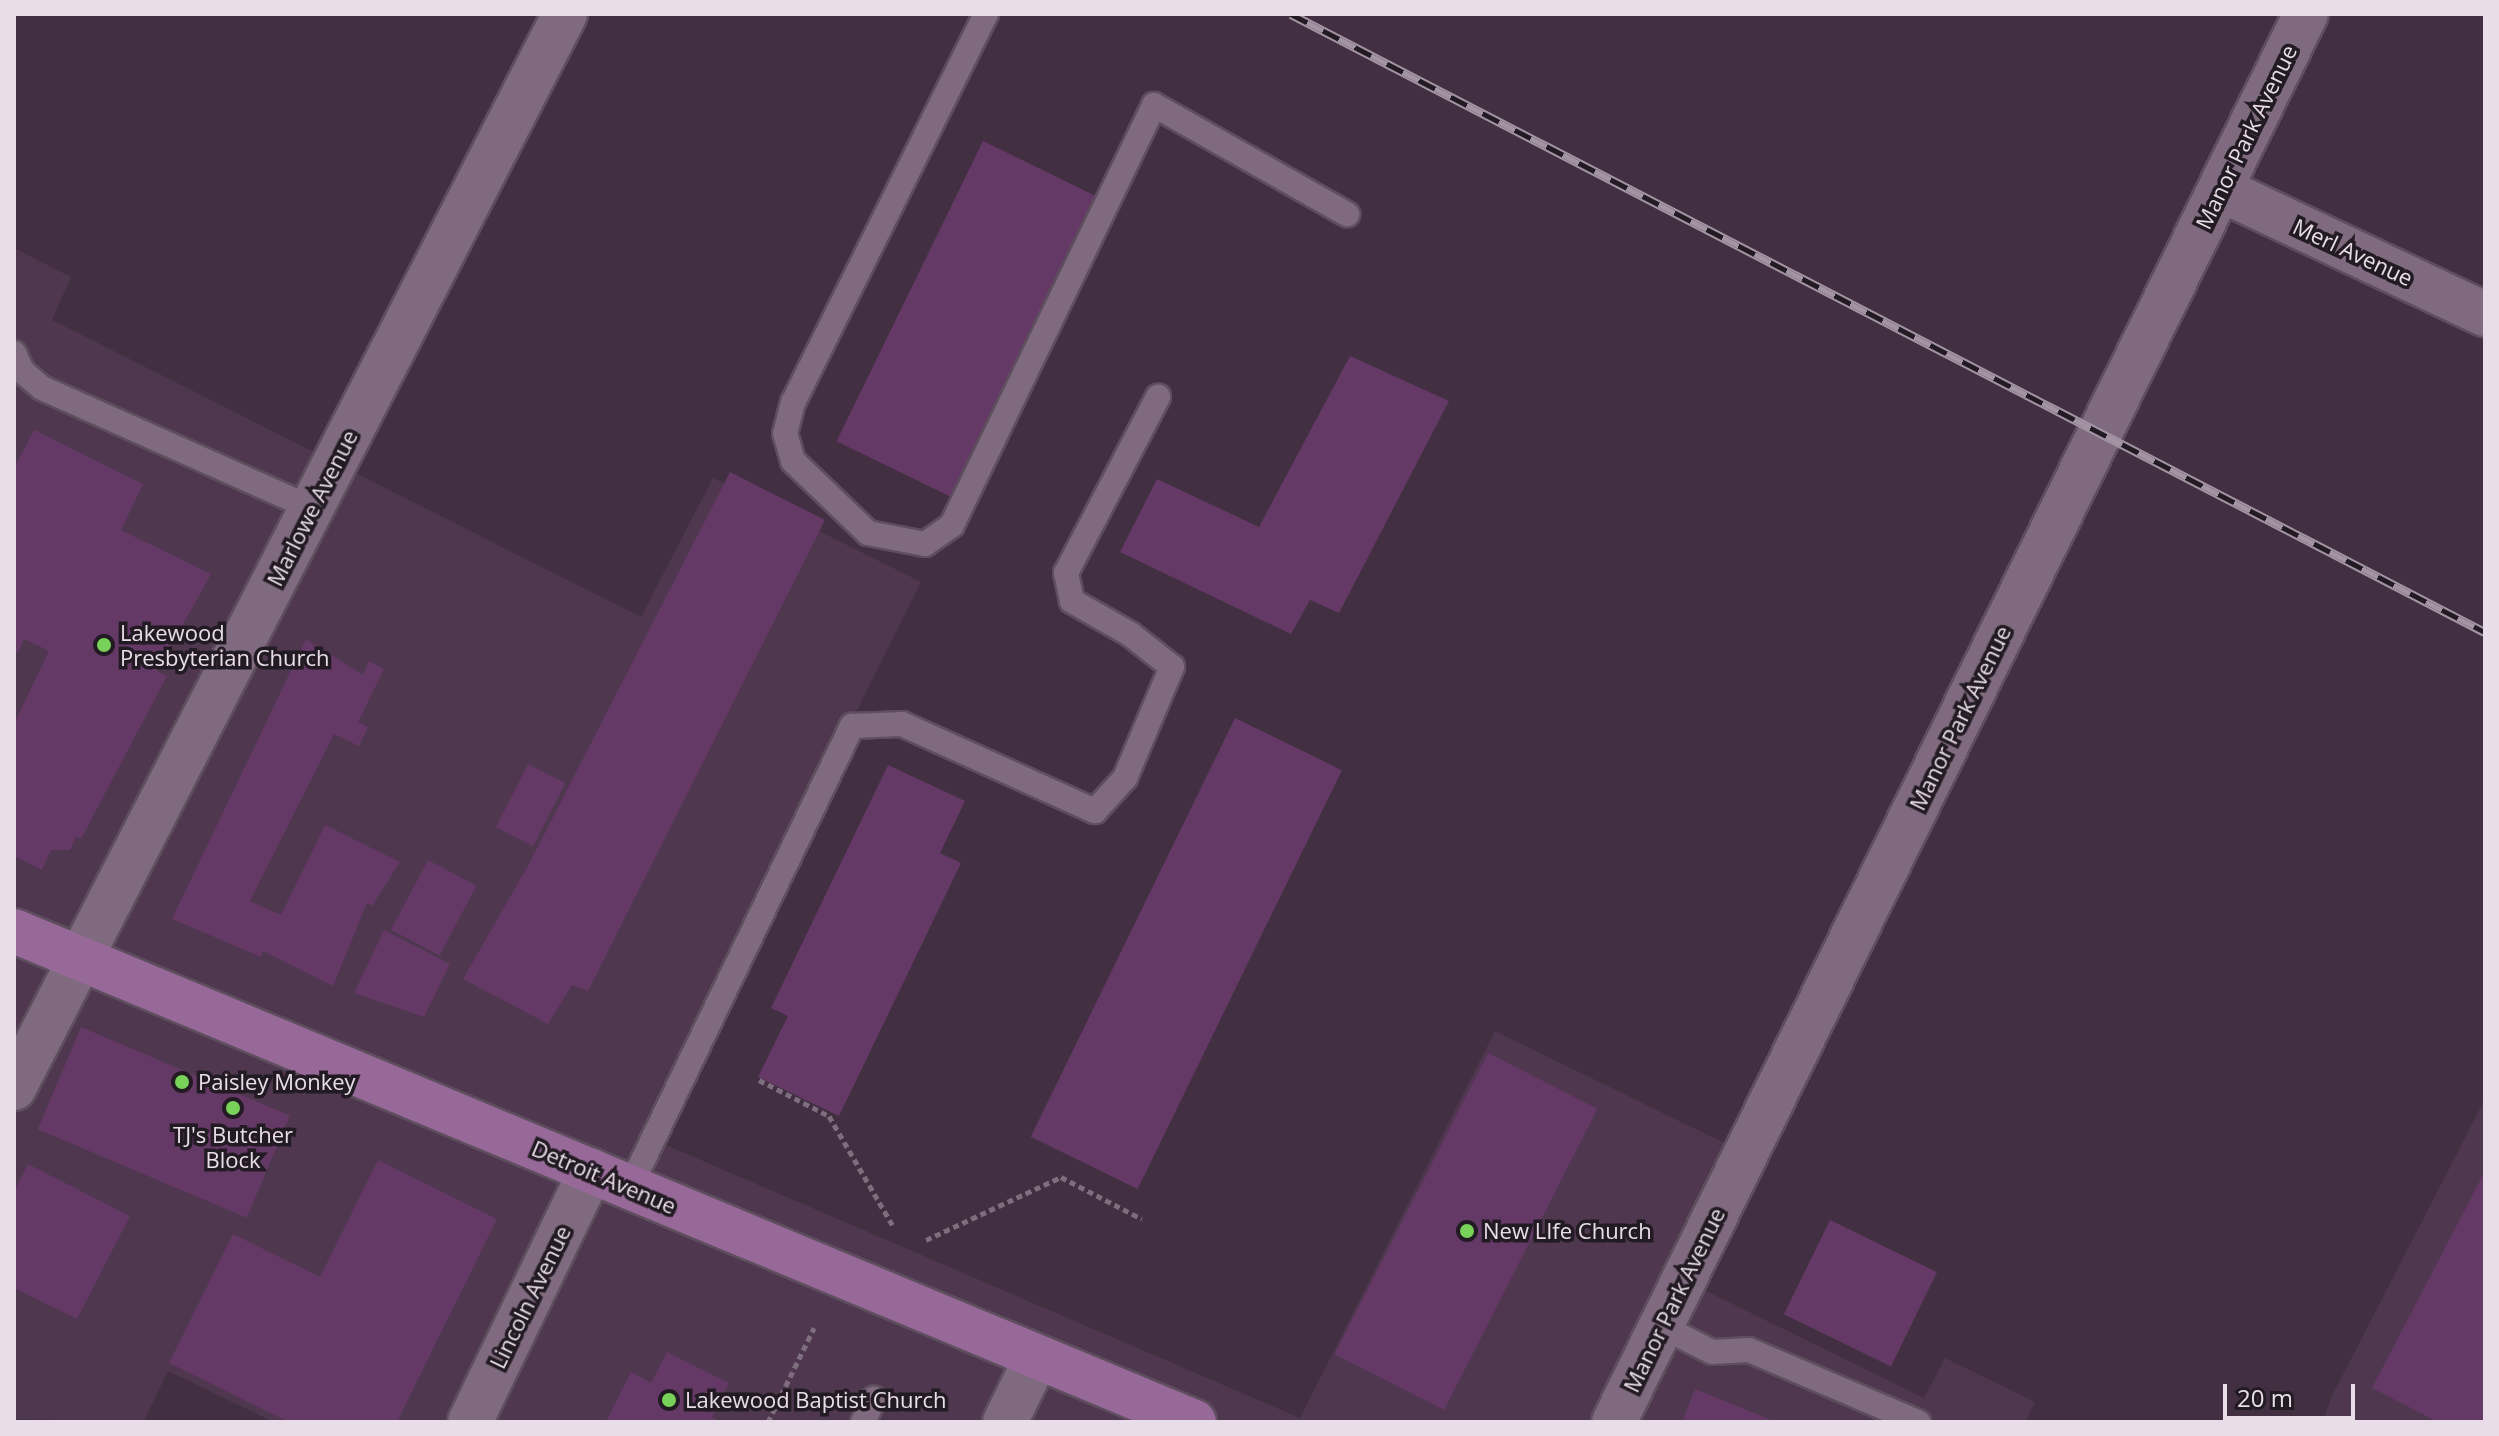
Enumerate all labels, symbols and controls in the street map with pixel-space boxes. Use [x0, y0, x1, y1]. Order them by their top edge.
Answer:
street label: Manor Park Avenue [2190, 41, 2302, 233]
street label: Merl Avenue [2289, 213, 2417, 291]
street label: Marlowe Avenue [261, 426, 363, 590]
place label: Lakewood Presbyterian Church [120, 619, 330, 670]
street label: Manor Park Avenue [1904, 622, 2016, 814]
marker: Lakewood Presbyterian Church [95, 636, 113, 654]
place label: Paisley Monkey [198, 1069, 356, 1095]
marker: Paisley Monkey [173, 1073, 191, 1091]
marker: TJ's Butcher Block [224, 1099, 242, 1117]
place label: TJ's Butcher Block [173, 1121, 293, 1172]
street label: Detroit Avenue [528, 1135, 680, 1219]
street label: Manor Park Avenue [1618, 1204, 1730, 1396]
place label: New LIfe Church [1483, 1218, 1652, 1244]
street label: Lincoln Avenue [484, 1221, 576, 1373]
marker: New LIfe Church [1458, 1222, 1476, 1240]
scale bar [2227, 1368, 2359, 1418]
text: 20 m [2237, 1381, 2293, 1414]
place label: Lakewood Baptist Church [685, 1387, 947, 1413]
marker: Lakewood Baptist Church [660, 1391, 678, 1409]

